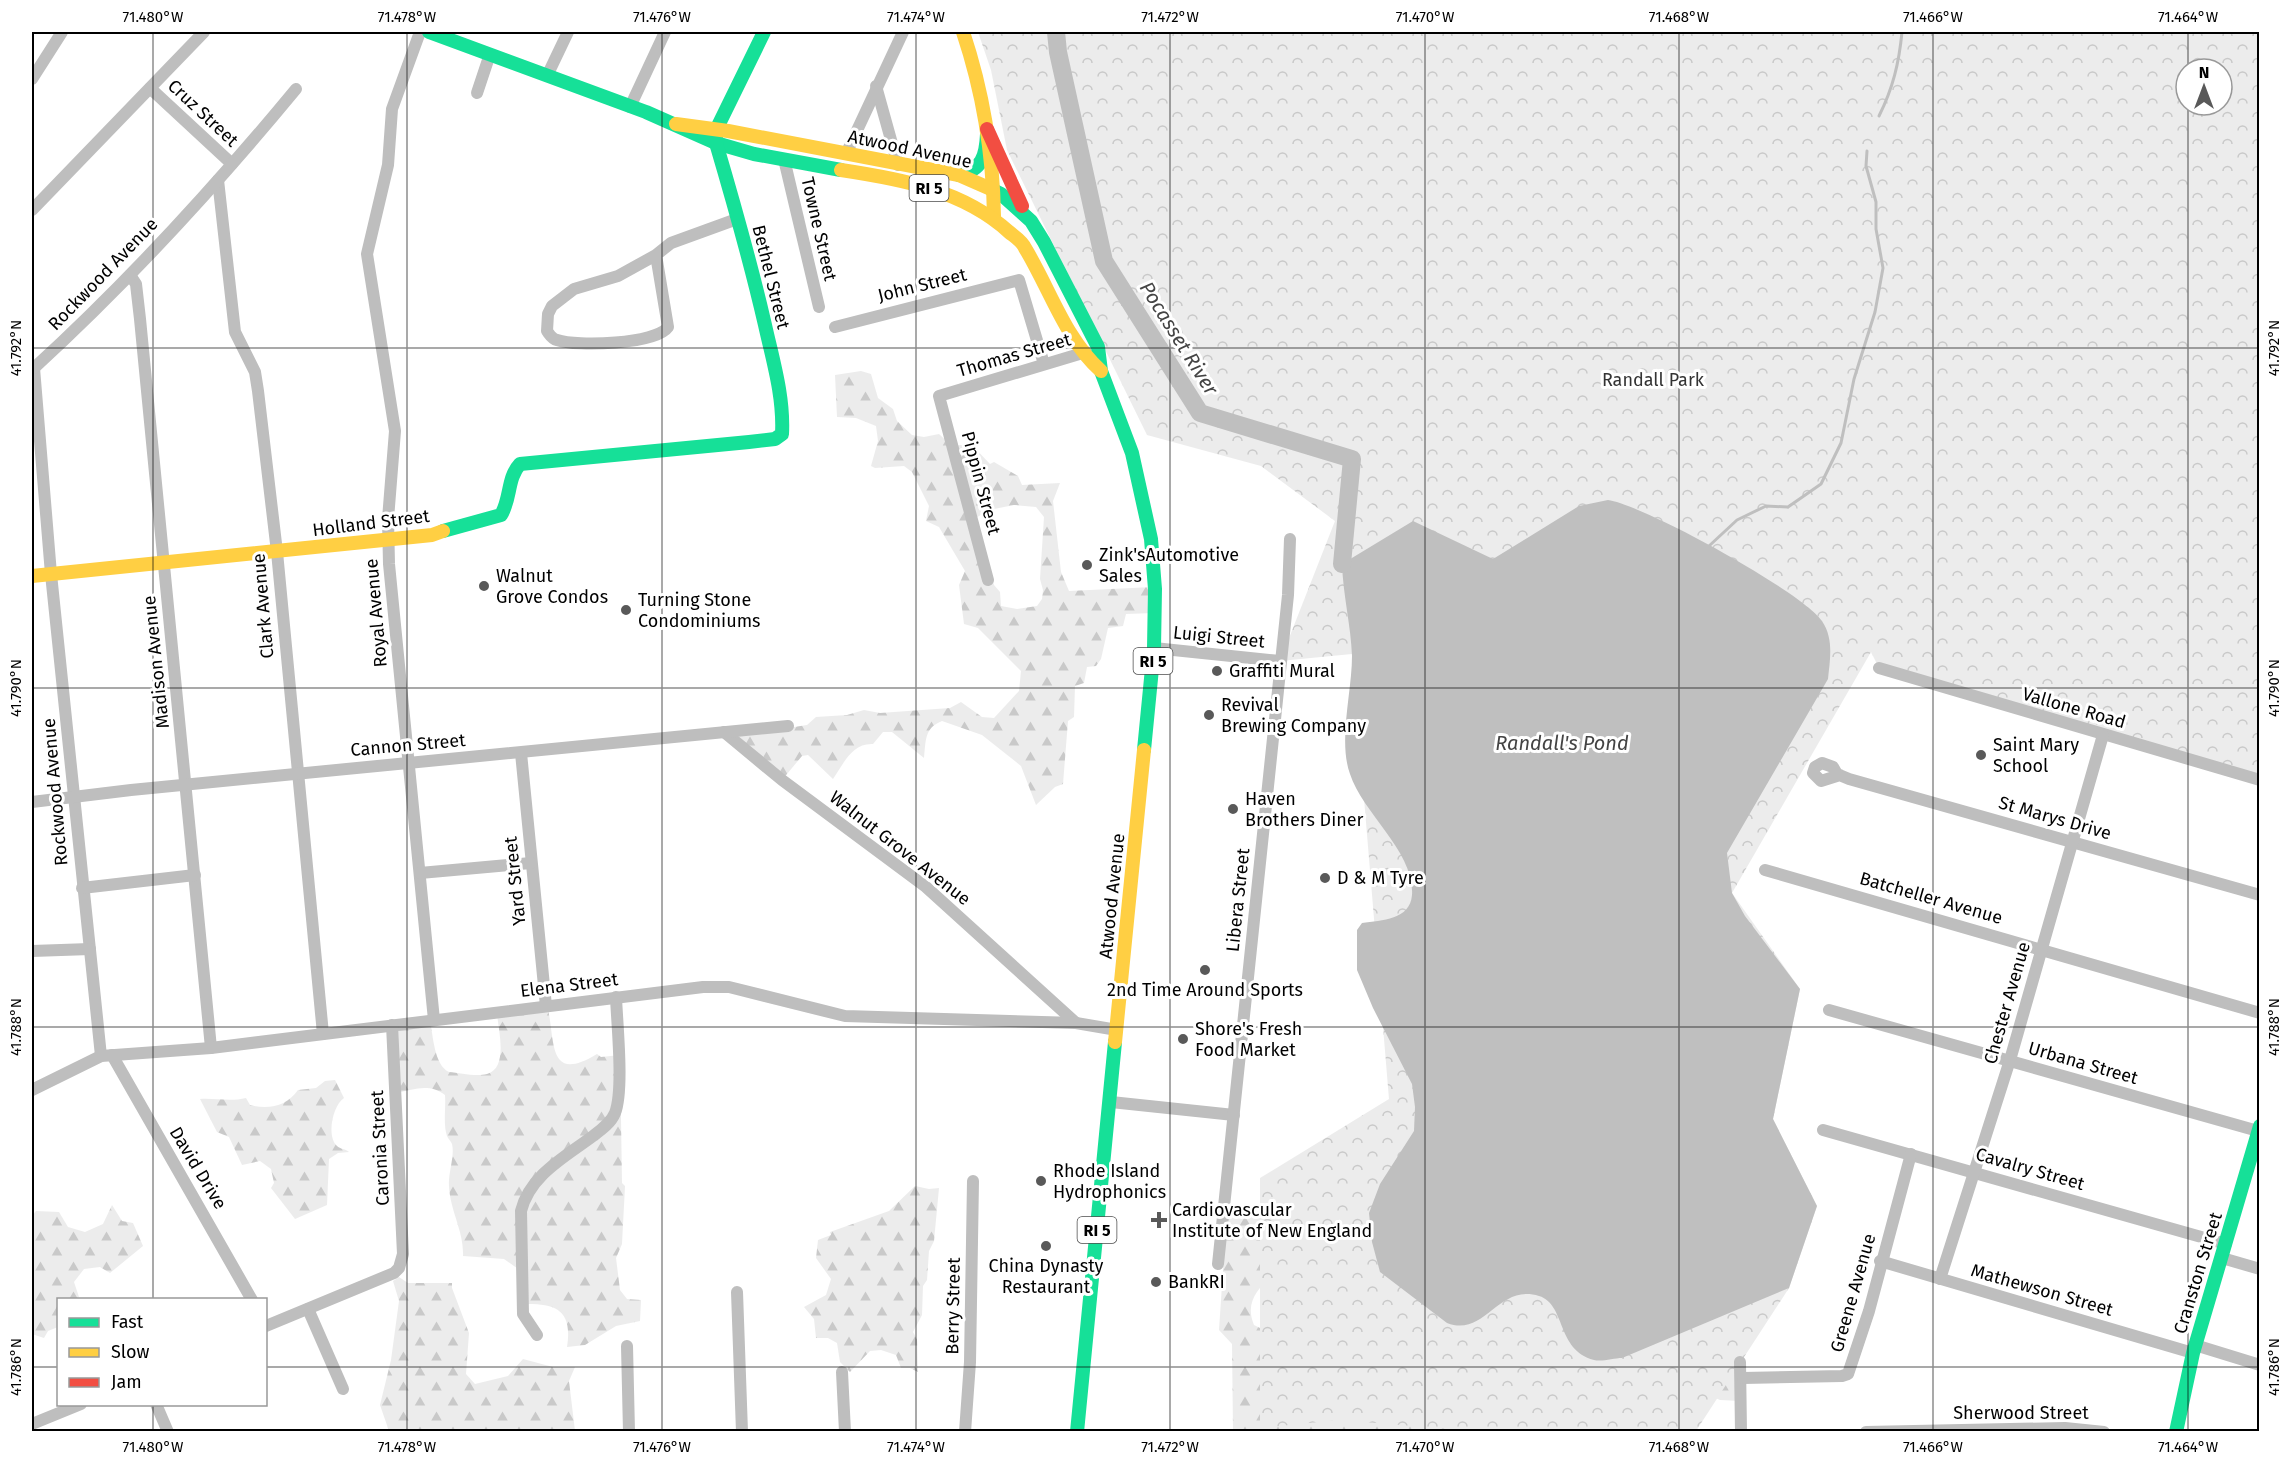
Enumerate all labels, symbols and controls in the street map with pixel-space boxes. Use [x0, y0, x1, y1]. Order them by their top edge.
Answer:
text: 71.480°W [123, 8, 184, 26]
text: 71.478°W [378, 8, 437, 26]
text: 71.476°W [633, 8, 692, 26]
text: 71.474°W [887, 8, 946, 26]
text: 71.472°W [1141, 8, 1199, 26]
text: 71.470°W [1396, 8, 1455, 26]
text: 71.468°W [1649, 8, 1710, 26]
text: 71.466°W [1903, 8, 1964, 26]
text: 71.464°W [2158, 8, 2219, 26]
north arrow [2174, 57, 2234, 117]
text: N [2199, 63, 2209, 82]
street label: Cruz Street [163, 75, 243, 152]
street label: Atwood Avenue [846, 125, 974, 173]
street label: Towne Street [796, 175, 842, 283]
road number: RI 5 [910, 175, 948, 201]
street label: Rockwood Avenue [44, 213, 162, 335]
street label: Bethel Street [747, 223, 795, 332]
street label: John Street [875, 263, 969, 307]
water label: Pocasset River [1135, 277, 1224, 400]
text: 41.792°N [7, 320, 25, 376]
text: 41.792°N [2265, 320, 2283, 376]
street label: Thomas Street [955, 328, 1074, 382]
park label: Randall Park [1602, 369, 1705, 391]
street label: Pippin Street [957, 429, 1005, 538]
street label: Holland Street [311, 505, 431, 541]
place label: Zink'sAutomotive Sales [1099, 544, 1239, 587]
street label: Clark Avenue [247, 552, 279, 660]
street label: Royal Avenue [360, 558, 392, 668]
marker: Zink'sAutomotive Sales [1080, 558, 1094, 572]
place label: Walnut Grove Condos [496, 565, 608, 608]
marker: Walnut Grove Condos [477, 579, 491, 593]
place label: Turning Stone Condominiums [638, 589, 761, 632]
street label: Madison Avenue [138, 594, 174, 730]
marker: Turning Stone Condominiums [619, 603, 633, 617]
street label: Luigi Street [1172, 621, 1267, 653]
road number: RI 5 [1134, 648, 1172, 674]
text: 41.790°N [7, 659, 25, 717]
text: 41.790°N [2265, 659, 2283, 717]
place label: Graffiti Mural [1229, 660, 1335, 682]
marker: Graffiti Mural [1210, 664, 1224, 678]
street label: Vallone Road [2020, 683, 2128, 733]
place label: Revival Brewing Company [1221, 694, 1366, 737]
marker: Revival Brewing Company [1202, 708, 1216, 722]
street label: Rockwood Avenue [38, 717, 72, 867]
street label: Cannon Street [350, 729, 467, 761]
water label: Randall's Pond [1495, 731, 1629, 755]
place label: Saint Mary School [1993, 734, 2079, 777]
marker: Saint Mary School [1974, 748, 1988, 762]
street label: Walnut Grove Avenue [825, 786, 975, 910]
place label: Haven Brothers Diner [1245, 788, 1364, 831]
street label: St Marys Drive [1996, 791, 2114, 845]
marker: Haven Brothers Diner [1226, 802, 1240, 816]
street label: Atwood Avenue [1094, 832, 1130, 960]
street label: Yard Street [499, 835, 531, 926]
street label: Libera Street [1222, 847, 1254, 953]
place label: D & M Tyre [1337, 867, 1424, 889]
street label: Batcheller Avenue [1857, 867, 2005, 929]
marker: D & M Tyre [1318, 871, 1332, 885]
street label: Chester Avenue [1979, 939, 2035, 1067]
marker: 2nd Time Around Sports [1198, 963, 1212, 977]
street label: Elena Street [519, 968, 620, 1002]
place label: 2nd Time Around Sports [1107, 979, 1303, 1001]
text: 41.788°N [7, 998, 25, 1056]
text: 41.788°N [2265, 998, 2283, 1056]
place label: Shore's Fresh Food Market [1195, 1018, 1302, 1061]
marker: Shore's Fresh Food Market [1176, 1032, 1190, 1046]
street label: Urbana Street [2026, 1037, 2141, 1089]
street label: Caronia Street [366, 1089, 394, 1206]
street label: David Drive [165, 1123, 231, 1213]
street label: Cavalry Street [1973, 1143, 2087, 1195]
place label: Rhode Island Hydrophonics [1053, 1160, 1166, 1203]
marker: Rhode Island Hydrophonics [1034, 1174, 1048, 1188]
place label: Cardiovascular Institute of New England [1172, 1199, 1372, 1242]
street label: Cranston Street [2169, 1209, 2227, 1336]
marker: Cardiovascular Institute of New England [1150, 1211, 1168, 1229]
road number: RI 5 [1078, 1217, 1116, 1243]
street label: Greene Avenue [1826, 1231, 1880, 1355]
marker: China Dynasty Restaurant [1039, 1239, 1053, 1253]
place label: China Dynasty Restaurant [989, 1255, 1104, 1298]
street label: Berry Street [941, 1257, 965, 1355]
street label: Mathewson Street [1968, 1259, 2116, 1321]
place label: BankRI [1168, 1271, 1225, 1293]
marker: BankRI [1149, 1275, 1163, 1289]
legend [57, 1298, 267, 1406]
text: Fast [111, 1311, 144, 1333]
text: 41.786°N [7, 1338, 25, 1396]
text: 41.786°N [2265, 1338, 2283, 1396]
text: Slow [111, 1341, 150, 1363]
text: Jam [111, 1371, 142, 1393]
street label: Sherwood Street [1953, 1402, 2089, 1424]
text: 71.480°W [123, 1438, 184, 1456]
text: 71.478°W [378, 1438, 437, 1456]
text: 71.476°W [633, 1438, 692, 1456]
text: 71.474°W [887, 1438, 946, 1456]
text: 71.472°W [1141, 1438, 1199, 1456]
text: 71.470°W [1396, 1438, 1455, 1456]
text: 71.468°W [1649, 1438, 1710, 1456]
text: 71.466°W [1903, 1438, 1964, 1456]
text: 71.464°W [2158, 1438, 2219, 1456]

